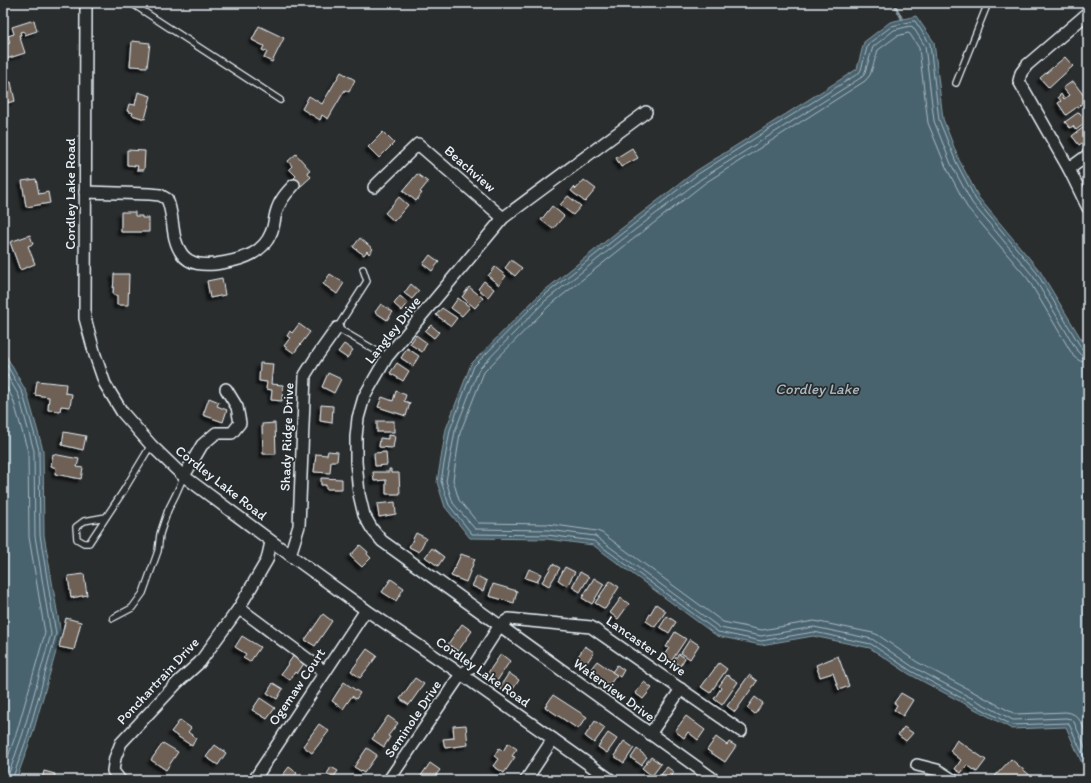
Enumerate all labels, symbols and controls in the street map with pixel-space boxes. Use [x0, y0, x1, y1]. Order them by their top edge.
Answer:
street label: Cordley Lake Road [62, 138, 79, 250]
street label: Beachview [441, 142, 500, 196]
street label: Langley Drive [361, 293, 425, 367]
water label: Cordley Lake [775, 380, 859, 398]
street label: Shady Ridge Drive [277, 382, 297, 492]
street label: Cordley Lake Road [172, 442, 270, 524]
street label: Lancaster Drive [603, 612, 690, 680]
street label: Cordley Lake Road [432, 633, 534, 711]
street label: Ponchartrain Drive [113, 634, 203, 728]
street label: Ogemaw Court [265, 645, 329, 729]
street label: Waterview Drive [570, 655, 658, 725]
street label: Seminole Drive [381, 677, 445, 761]

